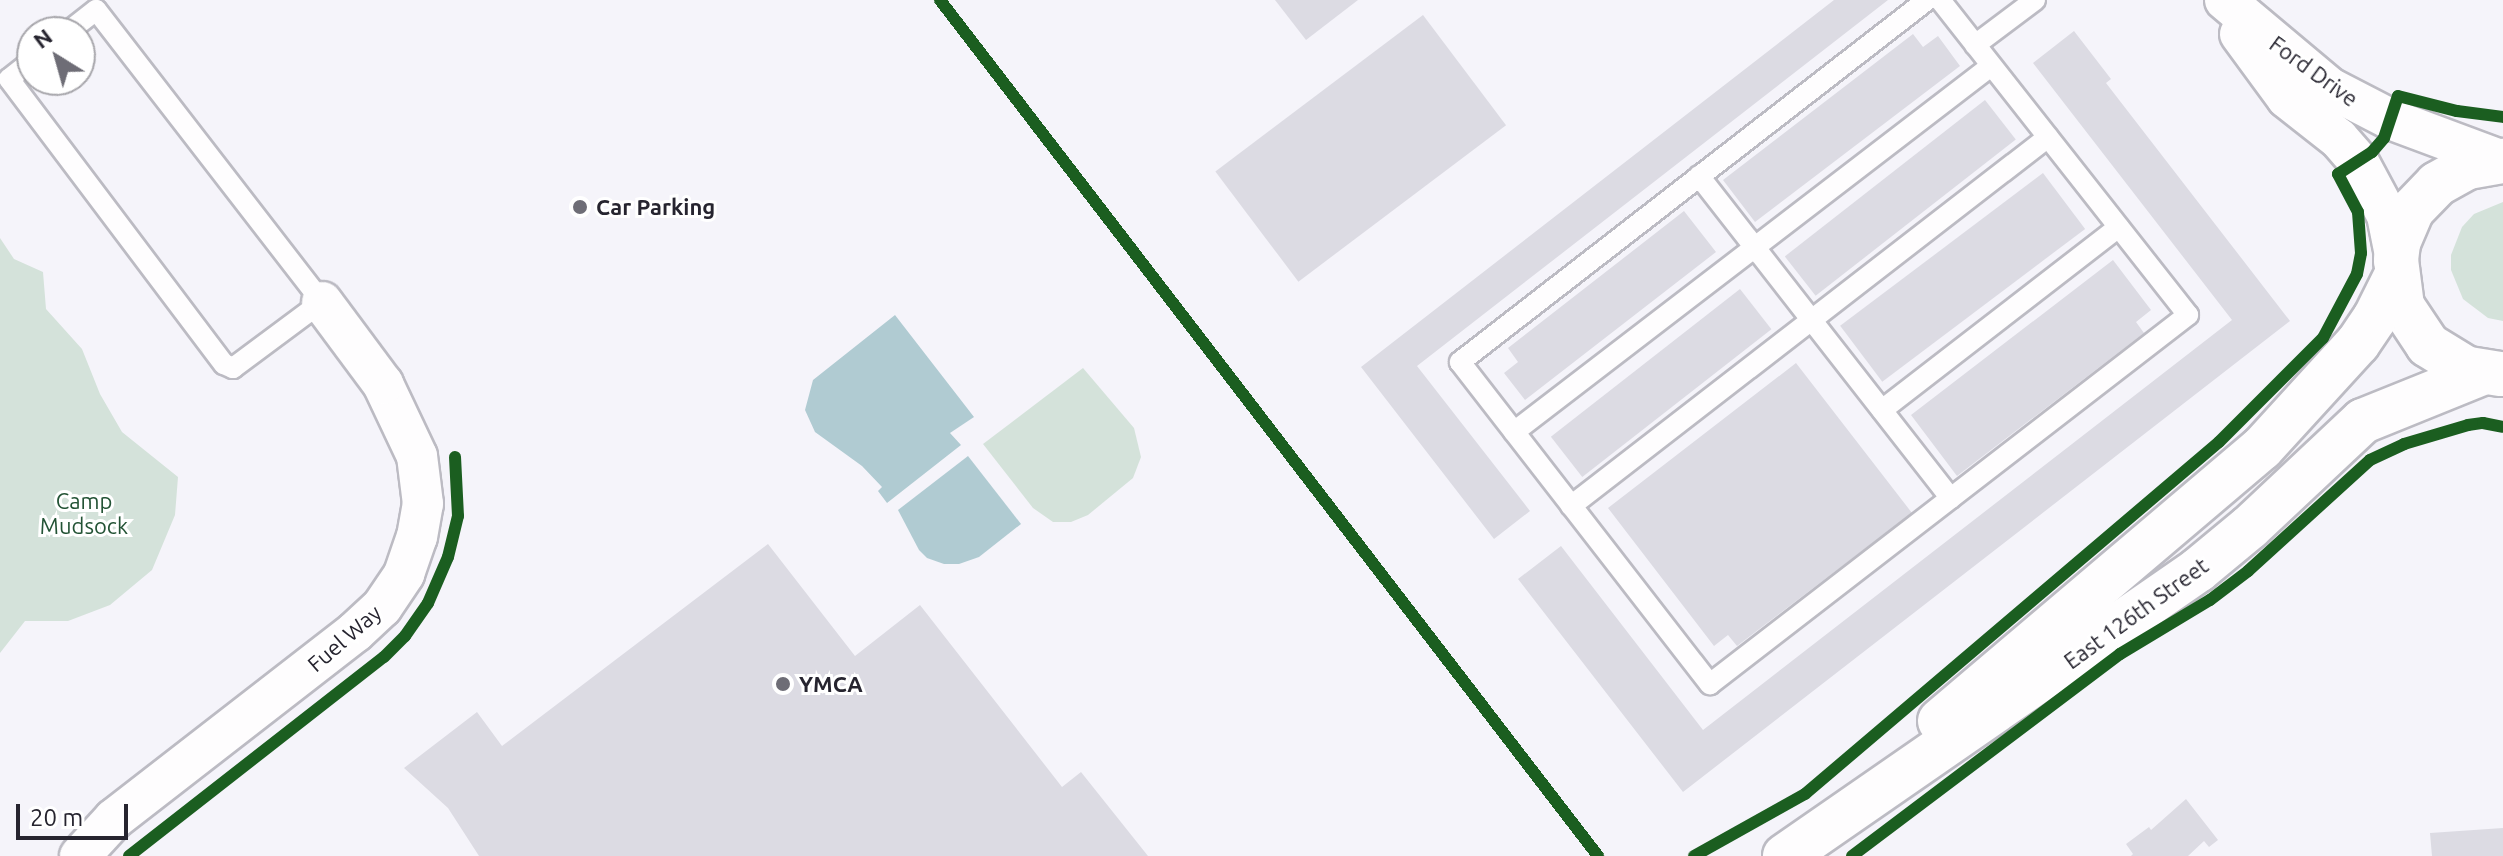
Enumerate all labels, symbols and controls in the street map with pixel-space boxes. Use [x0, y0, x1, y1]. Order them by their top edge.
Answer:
north arrow [16, 16, 96, 96]
text: N [28, 23, 57, 53]
street label: Ford Drive [2265, 30, 2363, 112]
place label: Car Parking [596, 194, 715, 220]
marker: Car Parking [571, 198, 589, 216]
park label: Camp Mudsock [40, 487, 128, 538]
street label: East 126th Street [2059, 552, 2213, 674]
street label: Fuel Way [302, 599, 386, 677]
place label: YMCA [799, 671, 863, 697]
marker: YMCA [774, 675, 792, 693]
scale bar [20, 788, 132, 838]
text: 20 m [30, 804, 83, 831]

